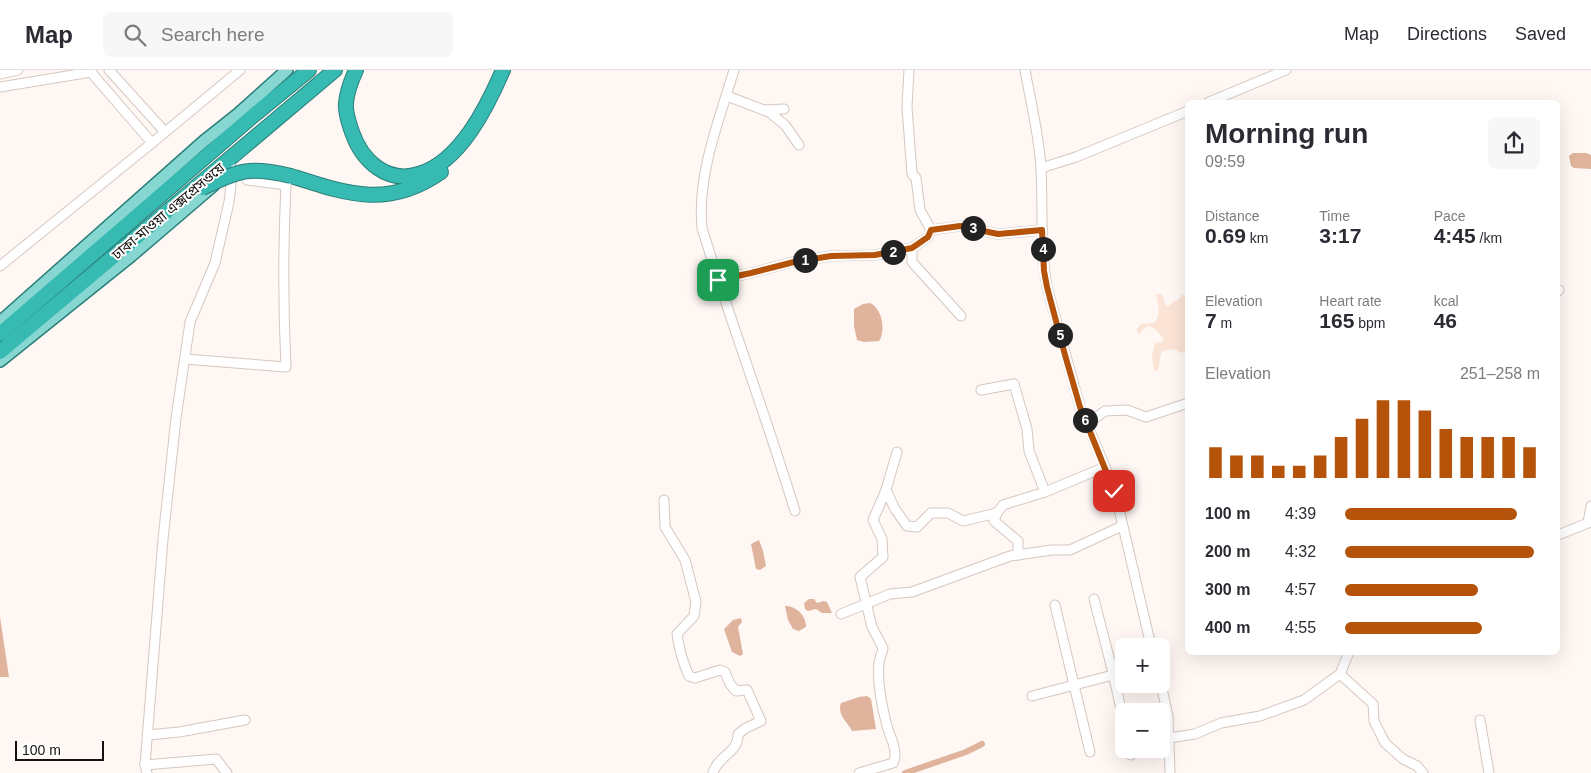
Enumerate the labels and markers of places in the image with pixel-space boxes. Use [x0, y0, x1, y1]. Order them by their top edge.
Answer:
pin: 3 [960, 216, 986, 240]
pin: 4 [1030, 236, 1056, 262]
pin: 2 [880, 240, 906, 264]
pin: 1 [792, 248, 818, 272]
pin [697, 259, 739, 301]
pin: 5 [1048, 322, 1072, 348]
pin: 6 [1072, 408, 1098, 432]
pin [1093, 470, 1135, 512]

